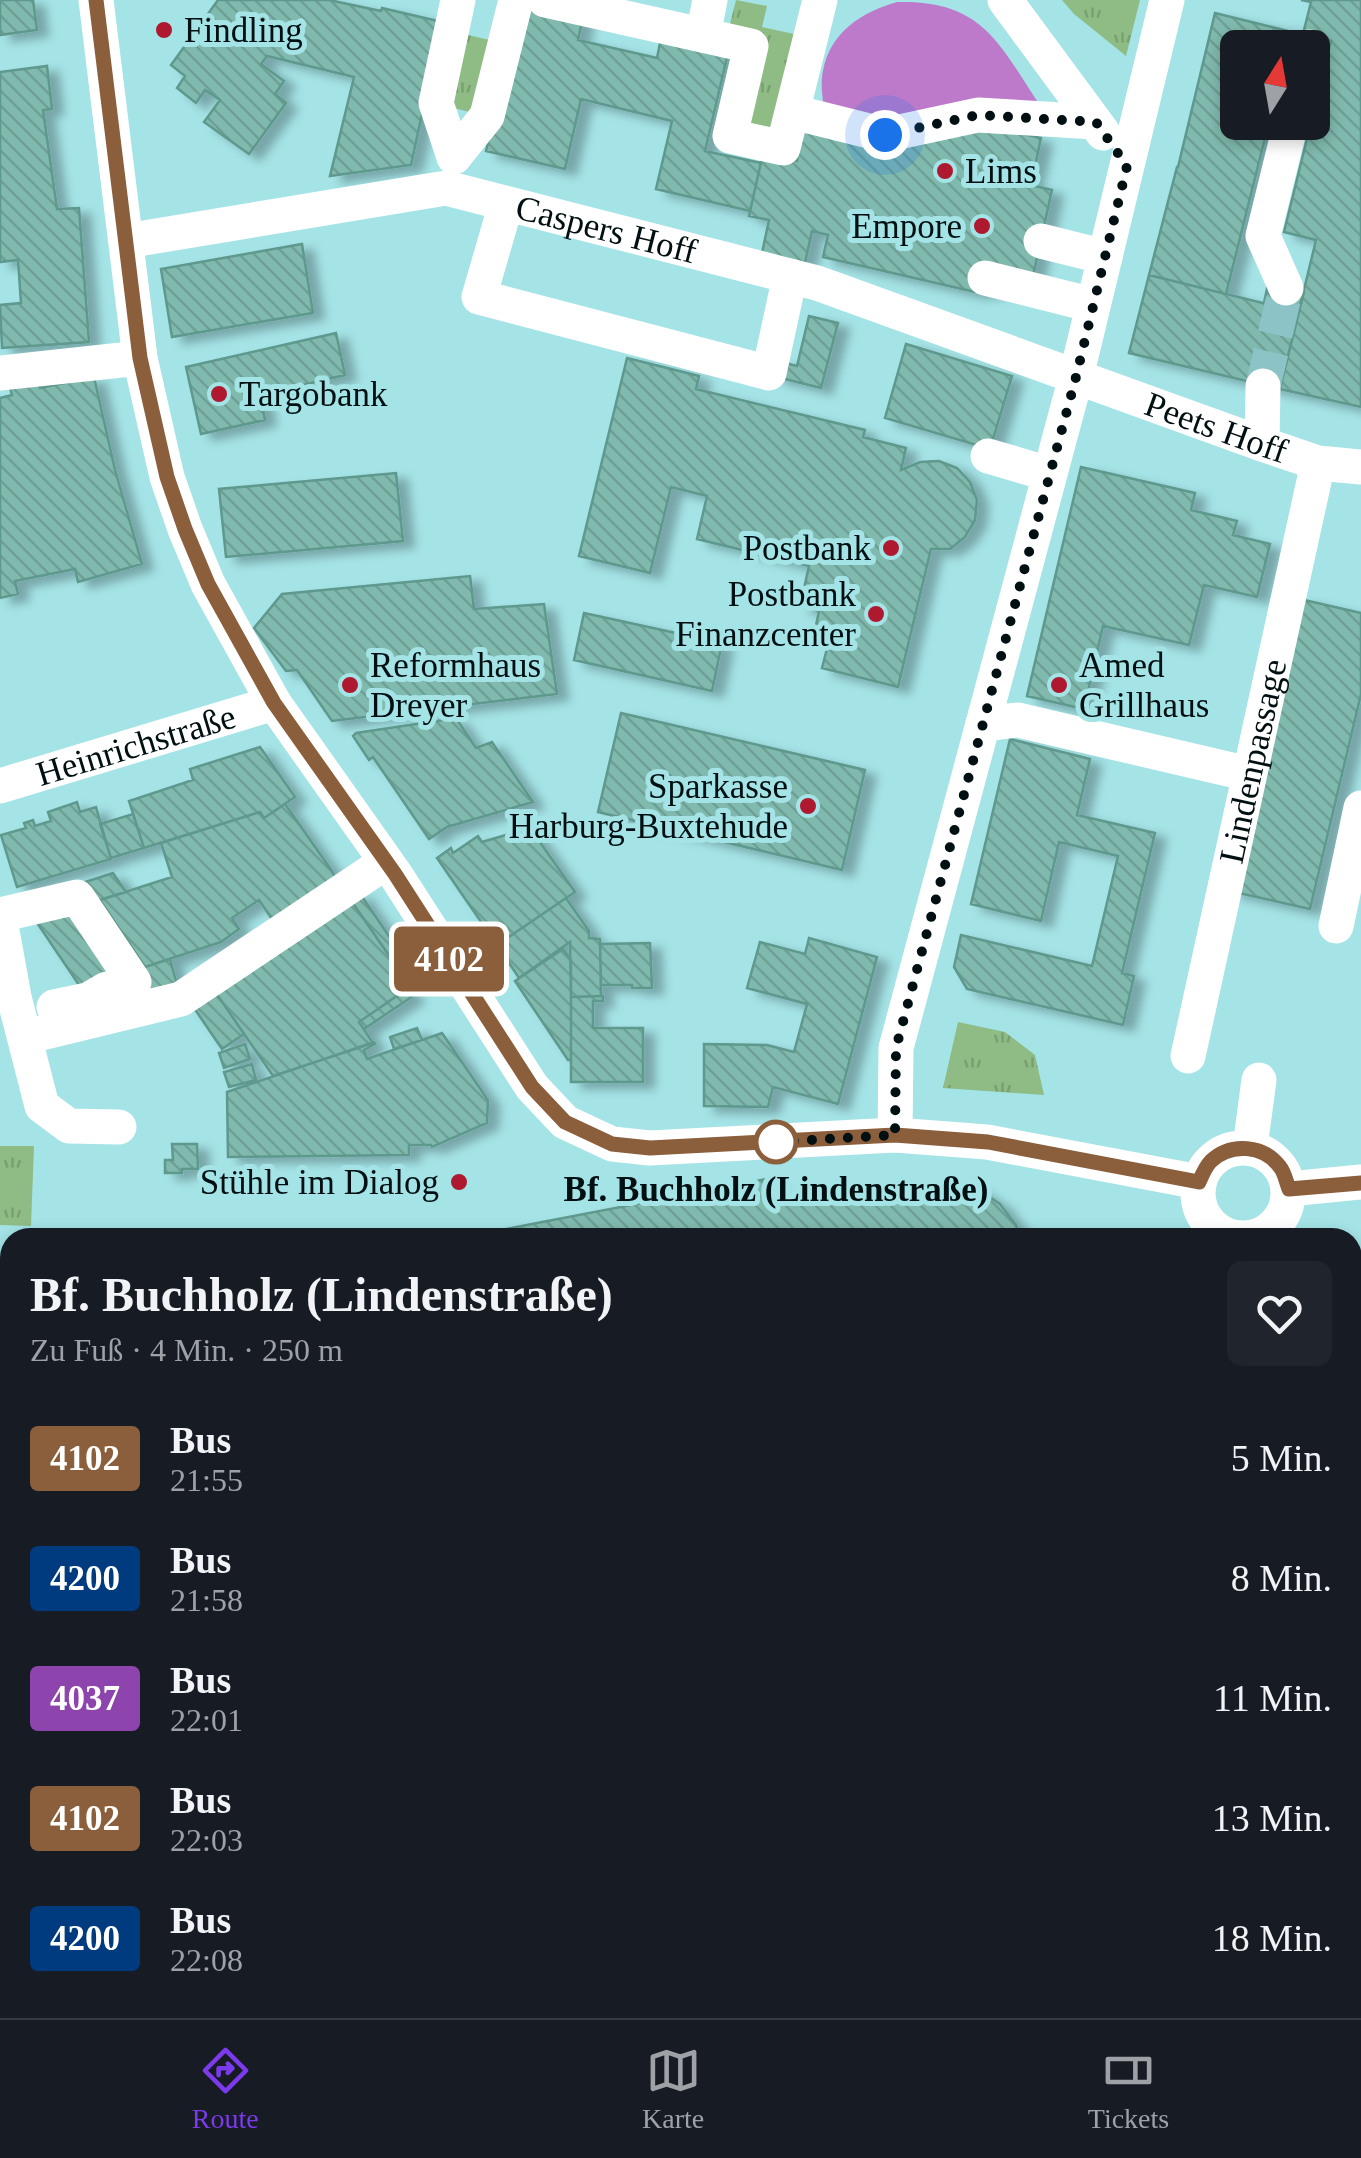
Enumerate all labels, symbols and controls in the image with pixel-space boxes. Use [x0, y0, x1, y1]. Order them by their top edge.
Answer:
place label: Findling [184, 11, 303, 50]
marker: Findling [153, 19, 175, 41]
north arrow [1220, 30, 1330, 140]
map controls [1220, 30, 1330, 140]
your location [860, 110, 910, 160]
place label: Lims [965, 152, 1037, 191]
marker: Lims [934, 160, 956, 182]
street label: Caspers Hoff [512, 187, 701, 271]
place label: Empore [851, 207, 962, 246]
marker: Empore [971, 215, 993, 237]
place label: Targobank [239, 375, 388, 414]
marker: Targobank [208, 383, 230, 405]
street label: Peets Hoff [1140, 384, 1293, 471]
place label: Postbank [743, 529, 871, 568]
marker: Postbank [880, 537, 902, 559]
place label: Postbank Finanzcenter [675, 575, 856, 654]
marker: Postbank Finanzcenter [865, 603, 887, 625]
place label: Reformhaus Dreyer [370, 646, 541, 725]
place label: Amed Grillhaus [1079, 646, 1209, 725]
street label: Lindenpassage [1211, 655, 1294, 867]
marker: Reformhaus Dreyer [339, 674, 361, 696]
marker: Amed Grillhaus [1048, 674, 1070, 696]
street label: Heinrichstraße [32, 696, 240, 793]
place label: Sparkasse Harburg-Buxtehude [509, 767, 788, 846]
marker: Sparkasse Harburg-Buxtehude [797, 795, 819, 817]
line badge: 4102 [379, 926, 519, 992]
text: 4102 [414, 940, 484, 979]
marker: Bf. Buchholz (Lindenstraße) [755, 1121, 797, 1163]
place label: Stühle im Dialog [200, 1163, 439, 1202]
place label: Bf. Buchholz (Lindenstraße) [564, 1170, 988, 1209]
marker: Stühle im Dialog [448, 1171, 470, 1193]
button: heart [1227, 1261, 1332, 1366]
text: Bf. Buchholz (Lindenstraße) [30, 1268, 613, 1321]
text: Zu Fuß · 4 Min. · 250 m [30, 1332, 343, 1368]
text: Bus [170, 1419, 231, 1461]
text: 5 Min. [1231, 1437, 1332, 1479]
text: 4102 [50, 1439, 120, 1478]
text: 21:55 [170, 1462, 243, 1498]
text: Bus [170, 1539, 231, 1581]
text: 8 Min. [1231, 1557, 1332, 1599]
text: 4200 [50, 1559, 120, 1598]
text: 21:58 [170, 1582, 243, 1618]
text: Bus [170, 1659, 231, 1701]
text: 11 Min. [1213, 1677, 1332, 1719]
text: 4037 [50, 1679, 120, 1718]
text: 22:01 [170, 1702, 243, 1738]
text: Bus [170, 1779, 231, 1821]
text: 13 Min. [1212, 1797, 1332, 1839]
text: 4102 [50, 1799, 120, 1838]
text: 22:03 [170, 1822, 243, 1858]
text: Bus [170, 1899, 231, 1941]
text: 18 Min. [1212, 1917, 1332, 1959]
text: 4200 [50, 1919, 120, 1958]
text: 22:08 [170, 1942, 243, 1978]
tab: Route [192, 2043, 259, 2135]
tab: Karte [642, 2043, 704, 2135]
tab: Tickets [1088, 2043, 1169, 2135]

